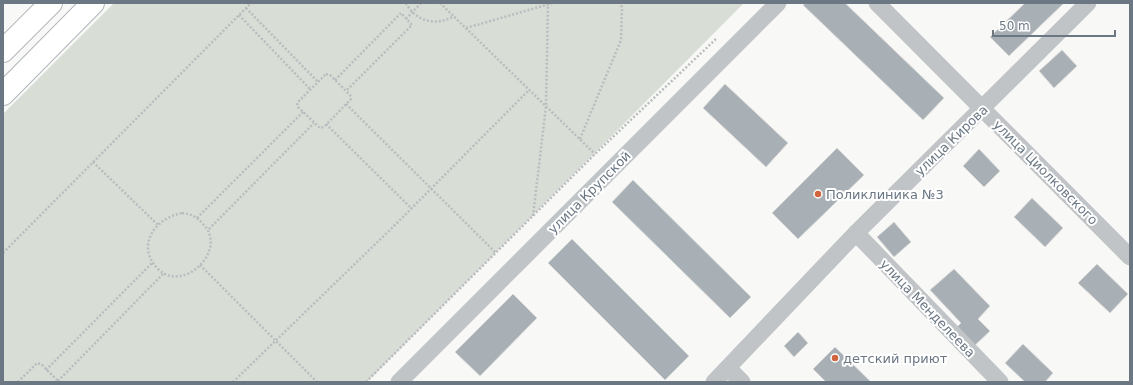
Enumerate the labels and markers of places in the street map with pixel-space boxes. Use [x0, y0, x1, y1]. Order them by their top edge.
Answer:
place label: Поликлиника №3 [826, 187, 944, 202]
marker: Поликлиника №3 [813, 189, 823, 199]
place label: детский приют [843, 351, 948, 366]
marker: детский приют [830, 353, 840, 363]

